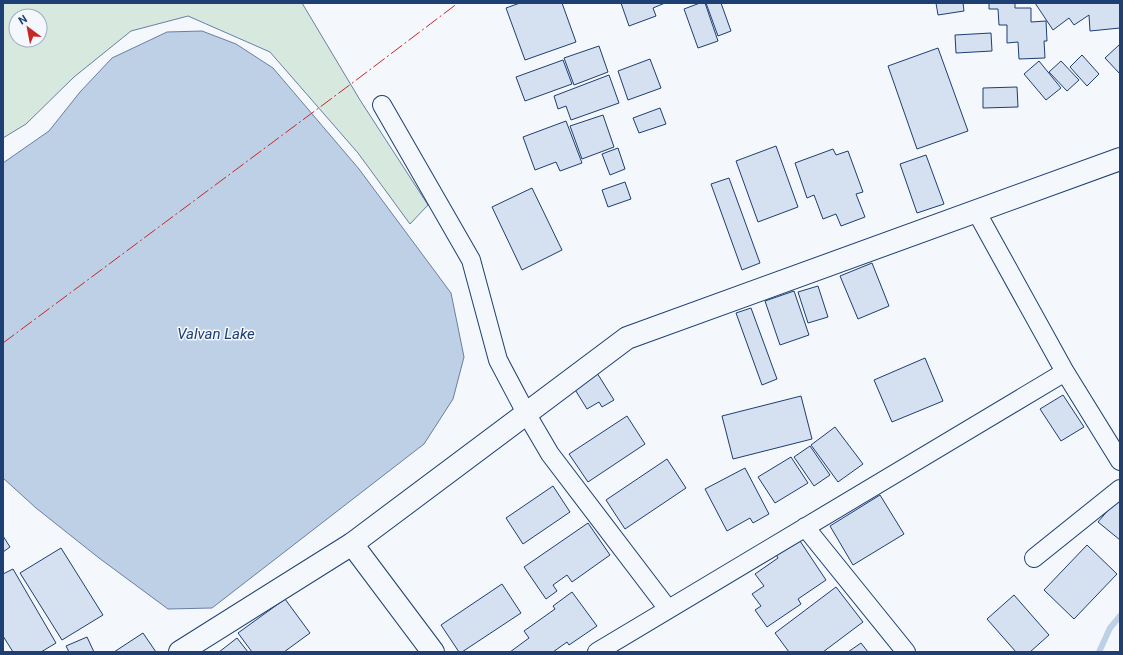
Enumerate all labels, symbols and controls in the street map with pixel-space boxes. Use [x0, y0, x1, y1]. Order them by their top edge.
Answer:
north arrow [8, 8, 48, 48]
text: N [16, 12, 30, 28]
water label: Valvan Lake [177, 325, 255, 343]

